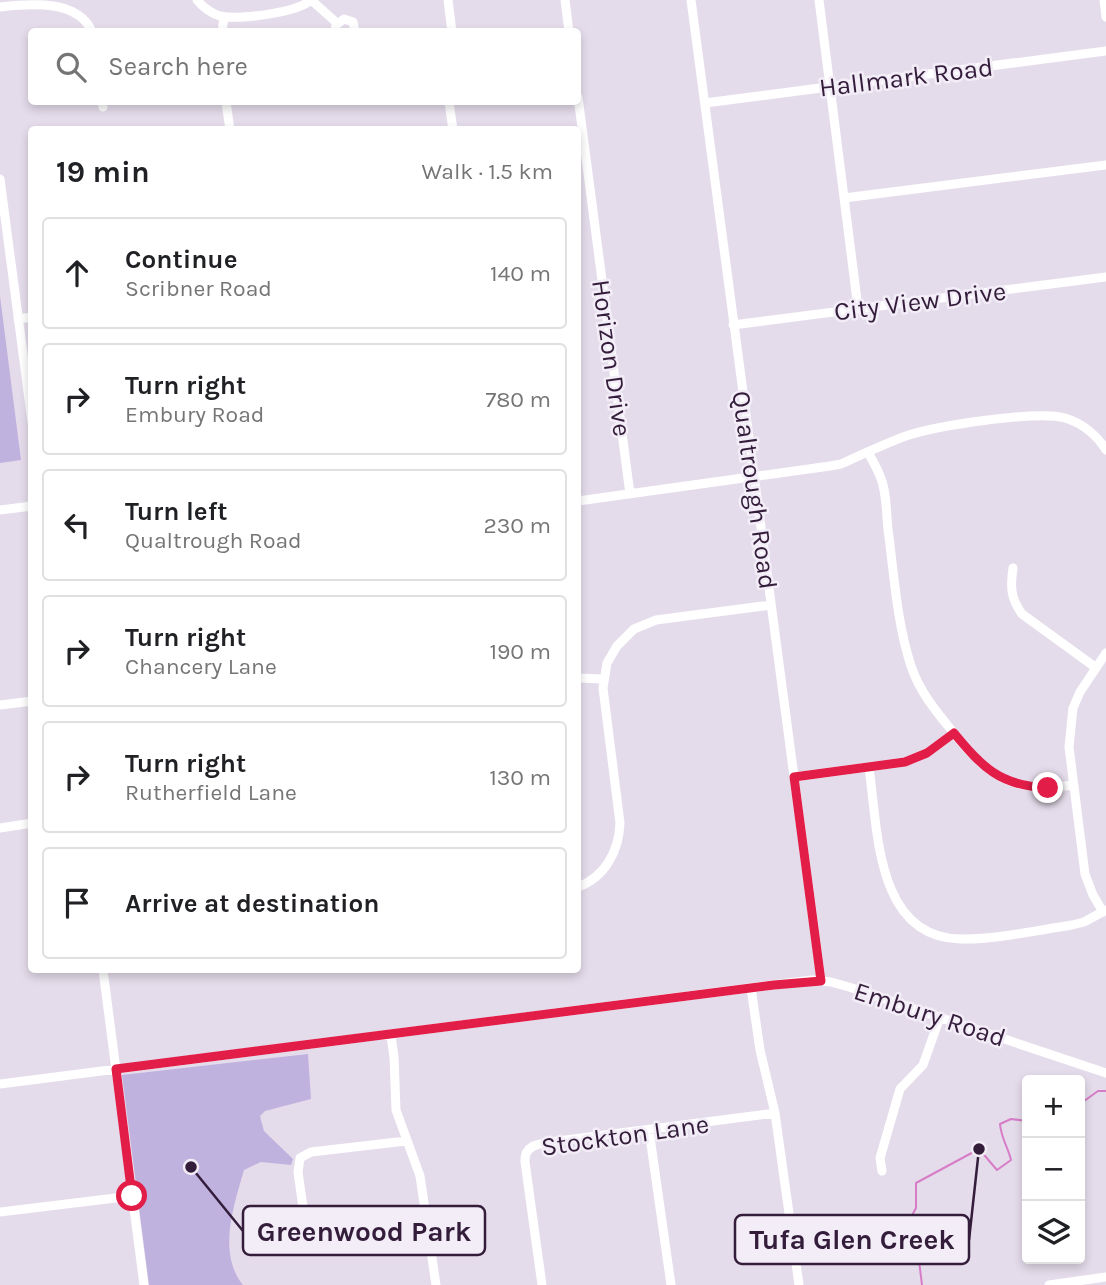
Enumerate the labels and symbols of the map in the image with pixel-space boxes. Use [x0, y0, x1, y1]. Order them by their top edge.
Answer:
street label: Hallmark Road [817, 51, 995, 104]
street label: City View Drive [832, 276, 1008, 327]
street label: Horizon Drive [585, 278, 638, 438]
street label: Qualtrough Road [725, 389, 784, 591]
route end [1032, 772, 1063, 803]
street label: Embury Road [850, 975, 1010, 1054]
street label: Stockton Lane [539, 1108, 711, 1163]
route start [116, 1180, 147, 1211]
callout: Greenwood Park [243, 1206, 485, 1255]
text: Greenwood Park [257, 1215, 472, 1248]
callout: Tufa Glen Creek [735, 1215, 969, 1264]
text: Tufa Glen Creek [749, 1223, 955, 1256]

